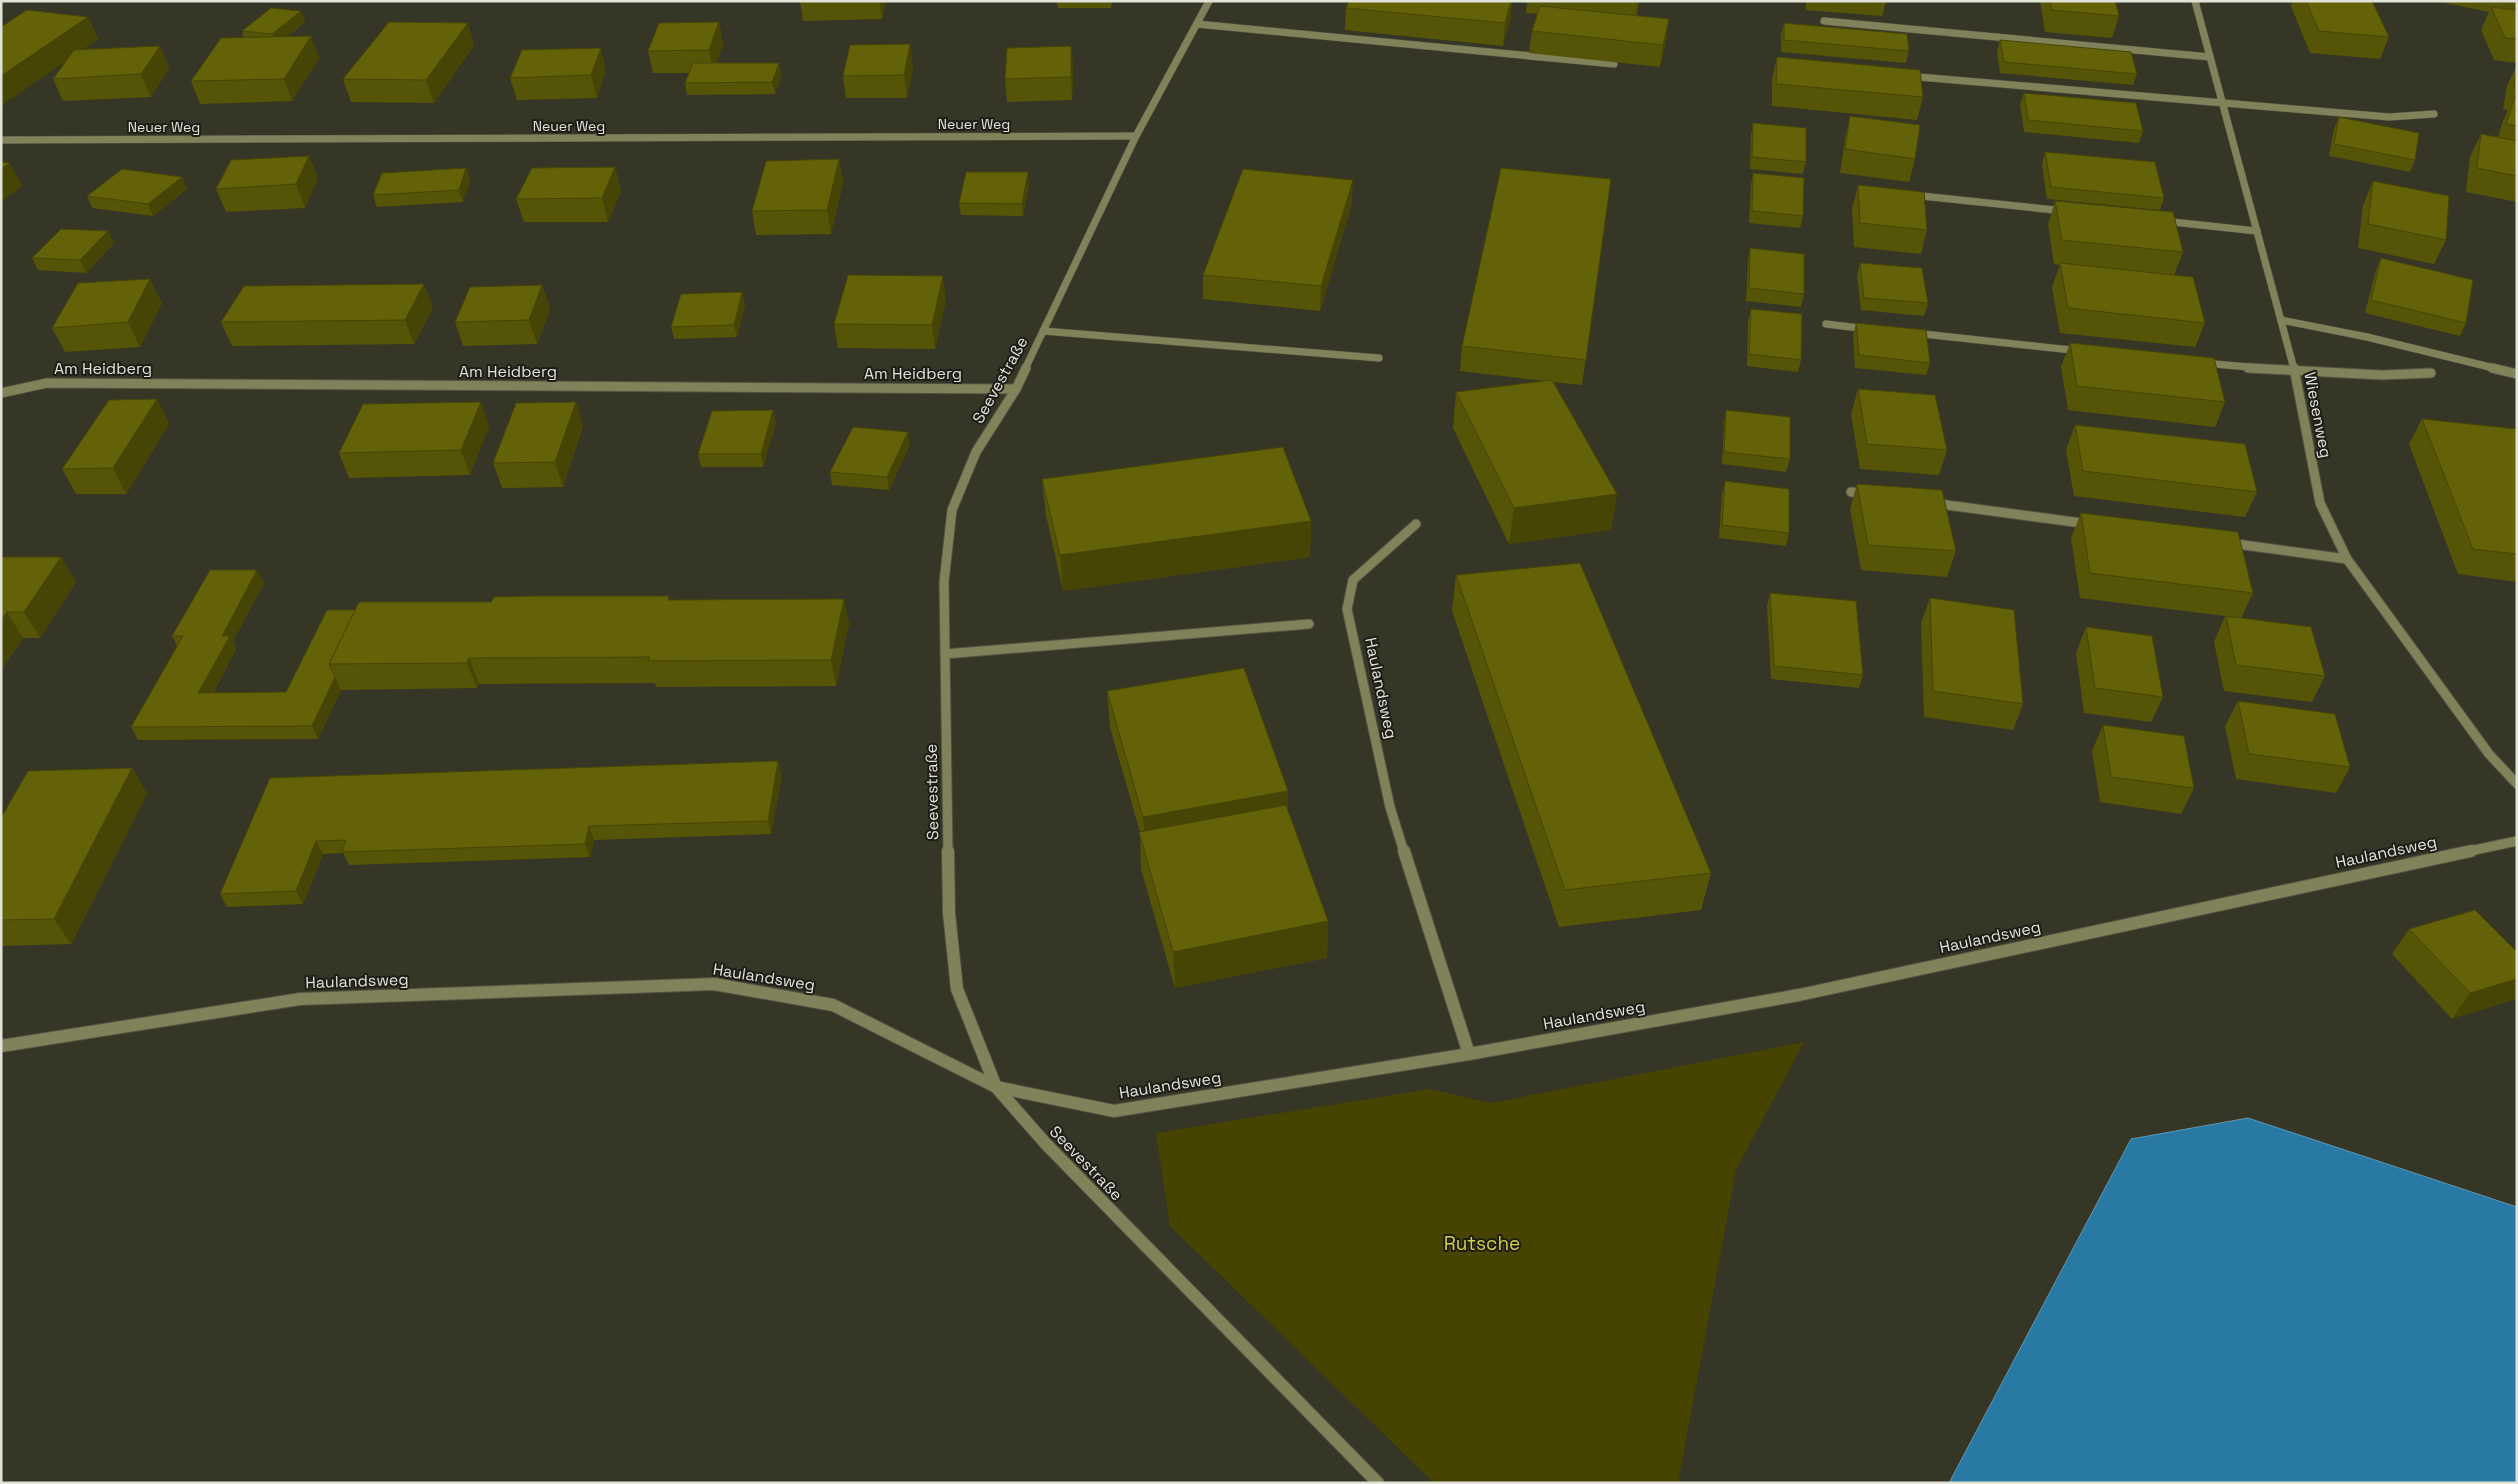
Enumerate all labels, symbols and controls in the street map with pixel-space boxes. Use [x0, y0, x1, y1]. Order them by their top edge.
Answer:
street label: Neuer Weg [938, 115, 1010, 133]
street label: Neuer Weg [533, 117, 605, 135]
street label: Neuer Weg [128, 118, 200, 136]
street label: Seevestraße [967, 333, 1033, 427]
street label: Am Heidberg [54, 358, 152, 379]
street label: Am Heidberg [459, 361, 557, 382]
street label: Am Heidberg [864, 363, 962, 384]
street label: Wiesenweg [2299, 370, 2337, 460]
street label: Haulandsweg [1360, 635, 1402, 741]
street label: Seevestraße [921, 744, 943, 840]
street label: Haulandsweg [2333, 831, 2439, 873]
street label: Haulandsweg [1937, 916, 2043, 958]
street label: Haulandsweg [711, 959, 817, 995]
street label: Haulandsweg [305, 969, 409, 993]
street label: Haulandsweg [1541, 996, 1647, 1034]
street label: Haulandsweg [1117, 1067, 1223, 1103]
street label: Seevestraße [1045, 1121, 1127, 1205]
park label: Rutsche [1444, 1231, 1520, 1256]

